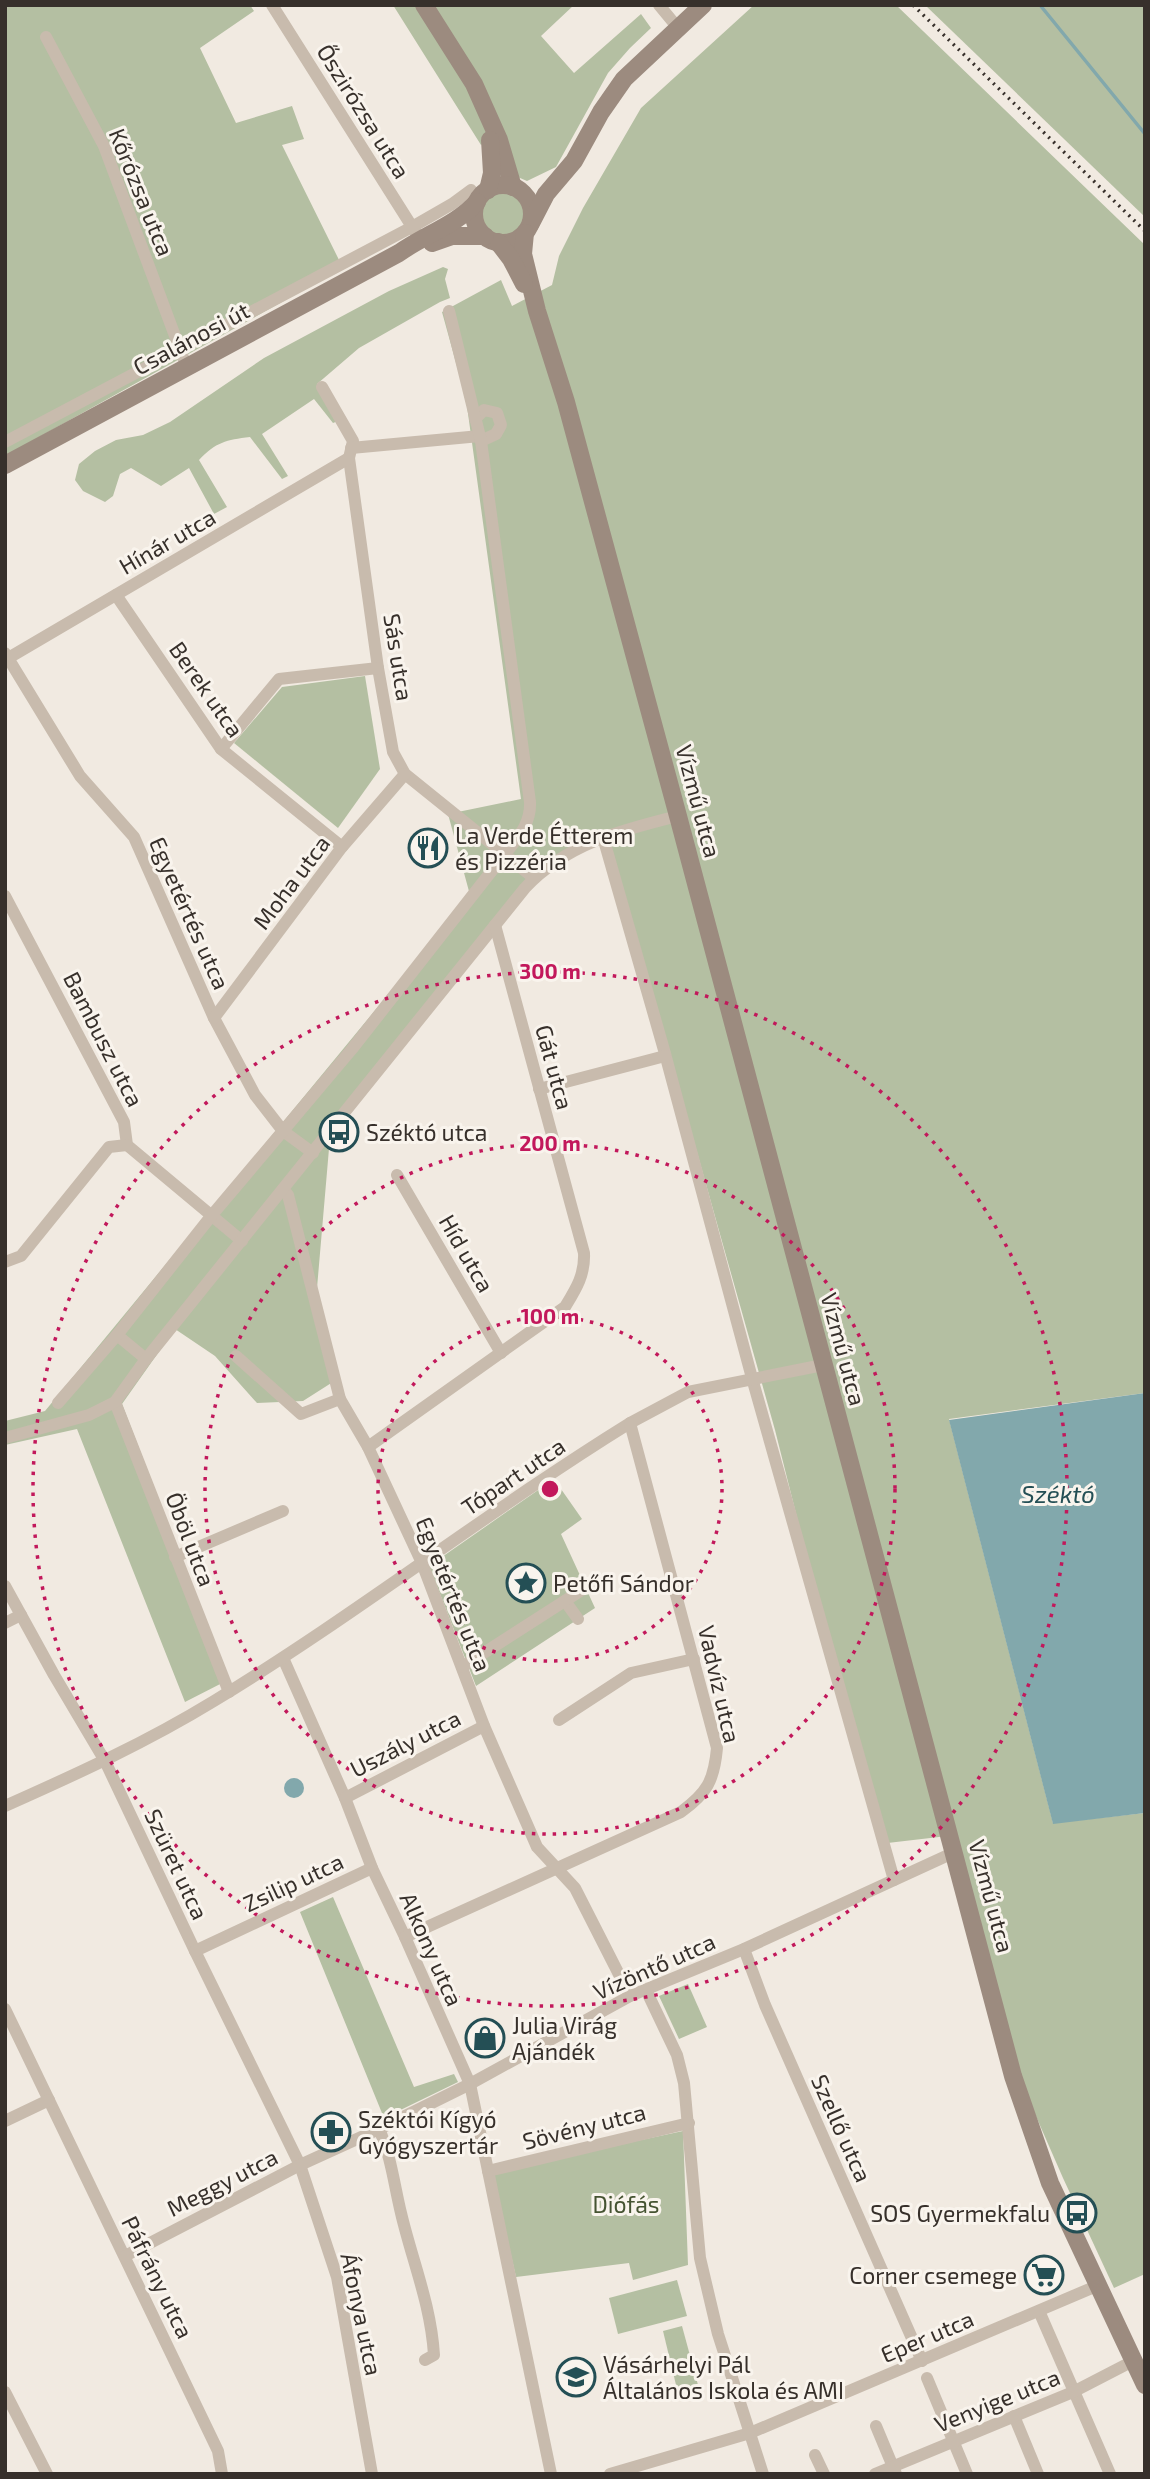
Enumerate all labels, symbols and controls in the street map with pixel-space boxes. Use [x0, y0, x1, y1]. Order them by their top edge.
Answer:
street label: Őszirózsa utca [311, 39, 417, 183]
street label: Kőrózsa utca [104, 124, 180, 260]
street label: Csalánosi út [128, 296, 254, 380]
street label: Hínár utca [114, 502, 220, 580]
street label: Sás utca [378, 611, 420, 703]
street label: Berek utca [164, 636, 250, 742]
street label: Vízmű utca [671, 742, 727, 860]
place label: La Verde Étterem és Pizzéria [455, 821, 633, 875]
restaurant icon: La Verde Étterem és Pizzéria [407, 827, 449, 869]
street label: Moha utca [247, 830, 335, 934]
street label: Egyetértés utca [144, 832, 236, 994]
text: 300 m [519, 958, 581, 983]
street label: Bambusz utca [58, 967, 150, 1111]
street label: Gát utca [530, 1021, 580, 1113]
bus stop icon: Széktó utca [318, 1111, 360, 1153]
place label: Széktó utca [366, 1118, 487, 1146]
text: 200 m [519, 1130, 581, 1155]
street label: Híd utca [434, 1209, 500, 1297]
street label: Vízmű utca [816, 1290, 872, 1408]
text: 100 m [521, 1303, 579, 1328]
street label: Tópart utca [456, 1431, 570, 1521]
centre of rings [538, 1477, 562, 1501]
water label: Széktó [1021, 1479, 1095, 1508]
street label: Öböl utca [160, 1488, 222, 1590]
street label: Egyetértés utca [410, 1513, 498, 1675]
place icon: Petőfi Sándor [505, 1562, 547, 1604]
place label: Petőfi Sándor [553, 1569, 694, 1597]
street label: Vadvíz utca [693, 1623, 747, 1745]
street label: Uszály utca [345, 1703, 465, 1783]
street label: Szüret utca [139, 1804, 215, 1924]
street label: Vízmű utca [964, 1837, 1020, 1955]
street label: Zsilip utca [239, 1847, 347, 1917]
street label: Alkony utca [395, 1888, 469, 2010]
street label: Vízöntő utca [589, 1927, 719, 2005]
place label: Julia Virág Ajándék [512, 2011, 617, 2065]
shop icon: Julia Virág Ajándék [464, 2017, 506, 2059]
street label: Szellő utca [806, 2070, 878, 2186]
street label: Sövény utca [519, 2097, 649, 2155]
place label: Széktói Kígyó Gyógyszertár [358, 2105, 498, 2159]
pharmacy icon: Széktói Kígyó Gyógyszertár [310, 2111, 352, 2153]
street label: Meggy utca [162, 2142, 282, 2222]
park label: Diófás [592, 2190, 660, 2218]
bus stop icon: SOS Gyermekfalu [1056, 2192, 1098, 2234]
place label: SOS Gyermekfalu [870, 2199, 1050, 2227]
street label: Páfrány utca [116, 2211, 200, 2343]
street label: Áfonya utca [335, 2250, 389, 2378]
supermarket icon: Corner csemege [1023, 2254, 1065, 2296]
place label: Corner csemege [849, 2261, 1017, 2289]
street label: Eper utca [876, 2304, 978, 2368]
place label: Vásárhelyi Pál Általános Iskola és AMI [603, 2350, 844, 2404]
school or university icon: Vásárhelyi Pál Általános Iskola és AMI [555, 2356, 597, 2398]
street label: Venyige utca [930, 2362, 1064, 2438]

